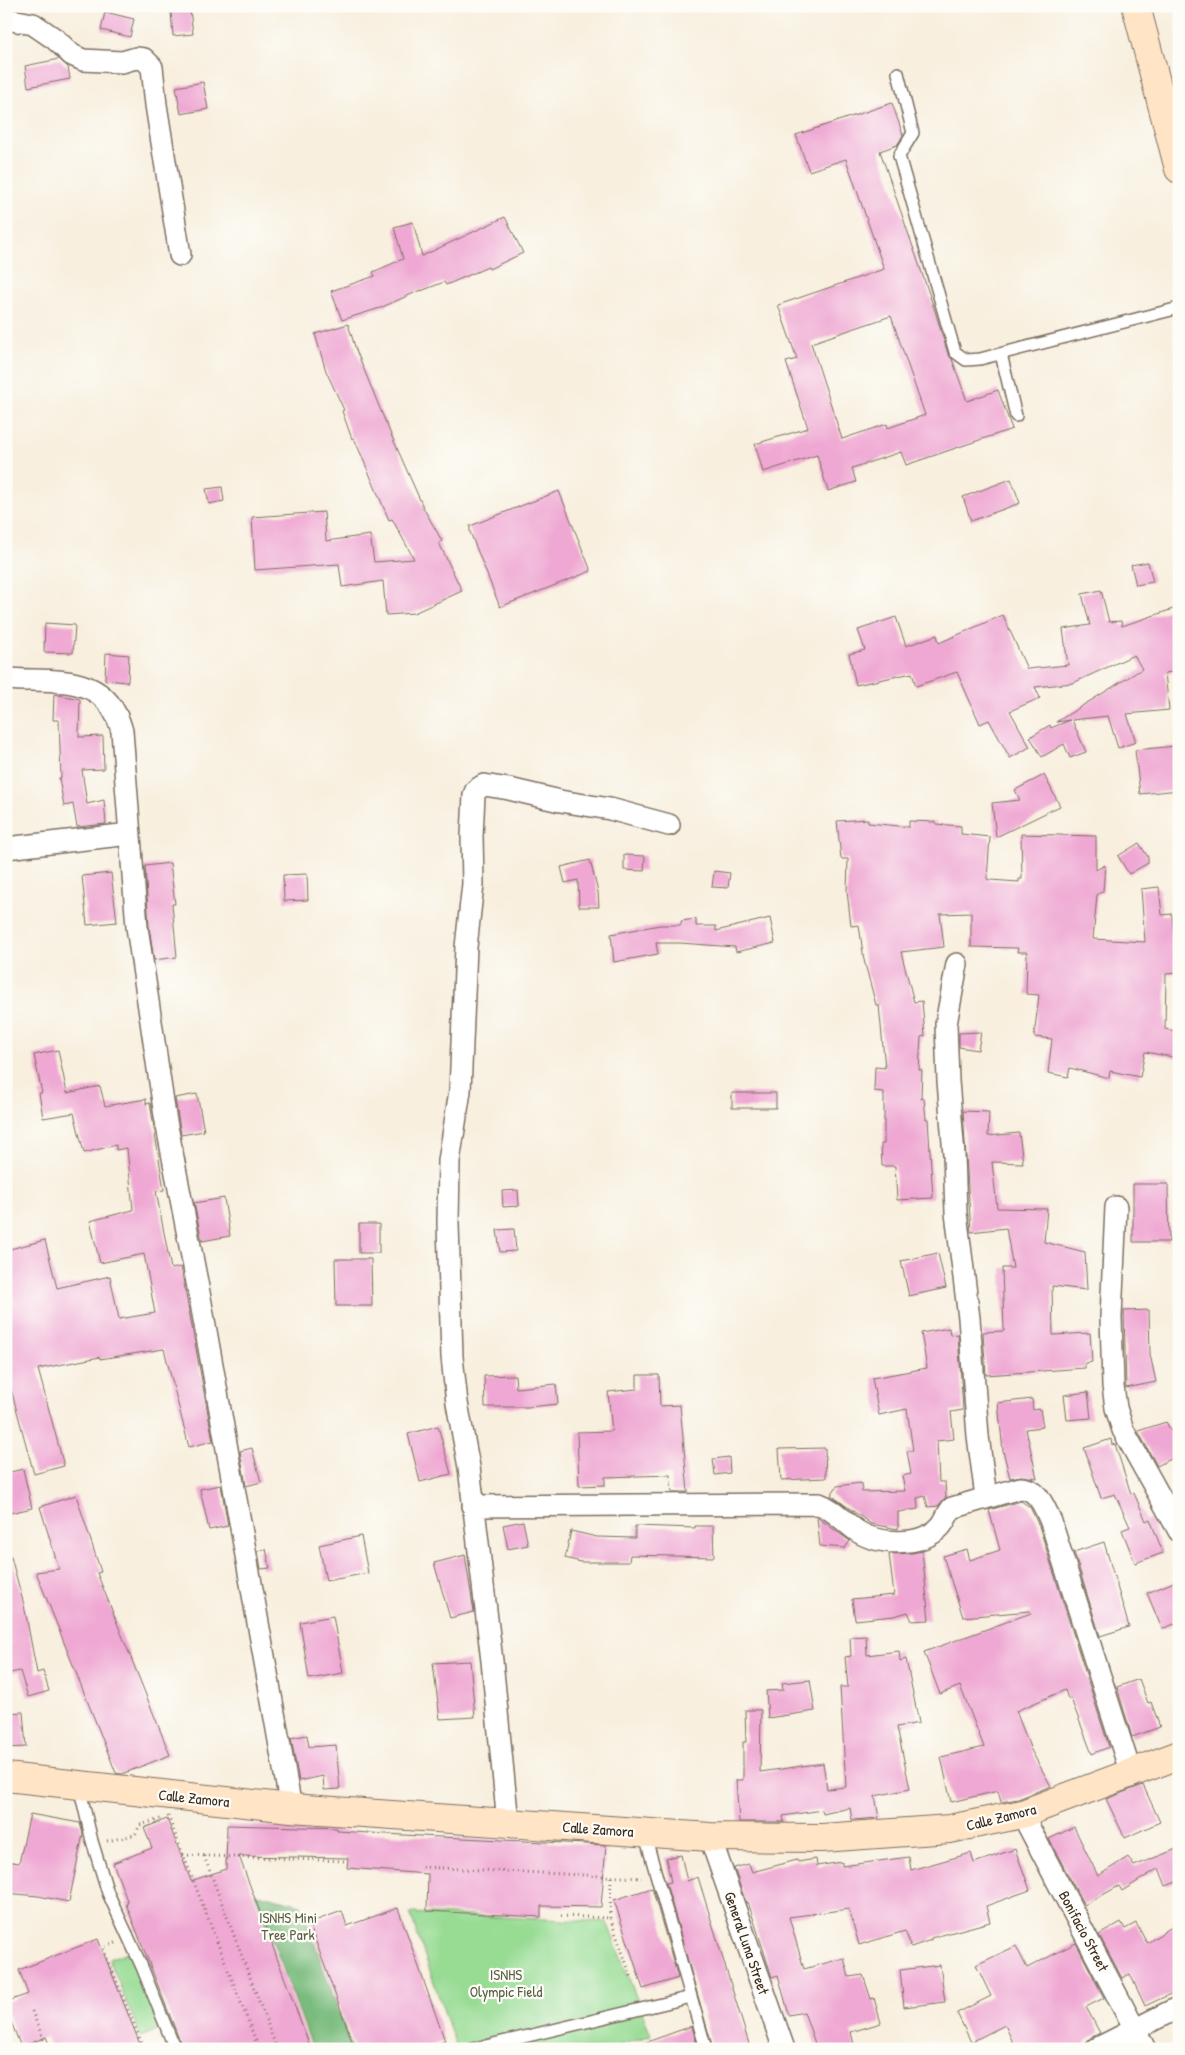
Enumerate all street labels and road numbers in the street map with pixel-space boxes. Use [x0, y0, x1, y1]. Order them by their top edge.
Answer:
street label: Calle Zamora [157, 1784, 231, 1812]
street label: Calle Zamora [964, 1798, 1038, 1836]
street label: Calle Zamora [562, 1816, 634, 1842]
street label: Bonifacio Street [1054, 1887, 1114, 1976]
street label: General Luna Street [720, 1889, 775, 1998]

